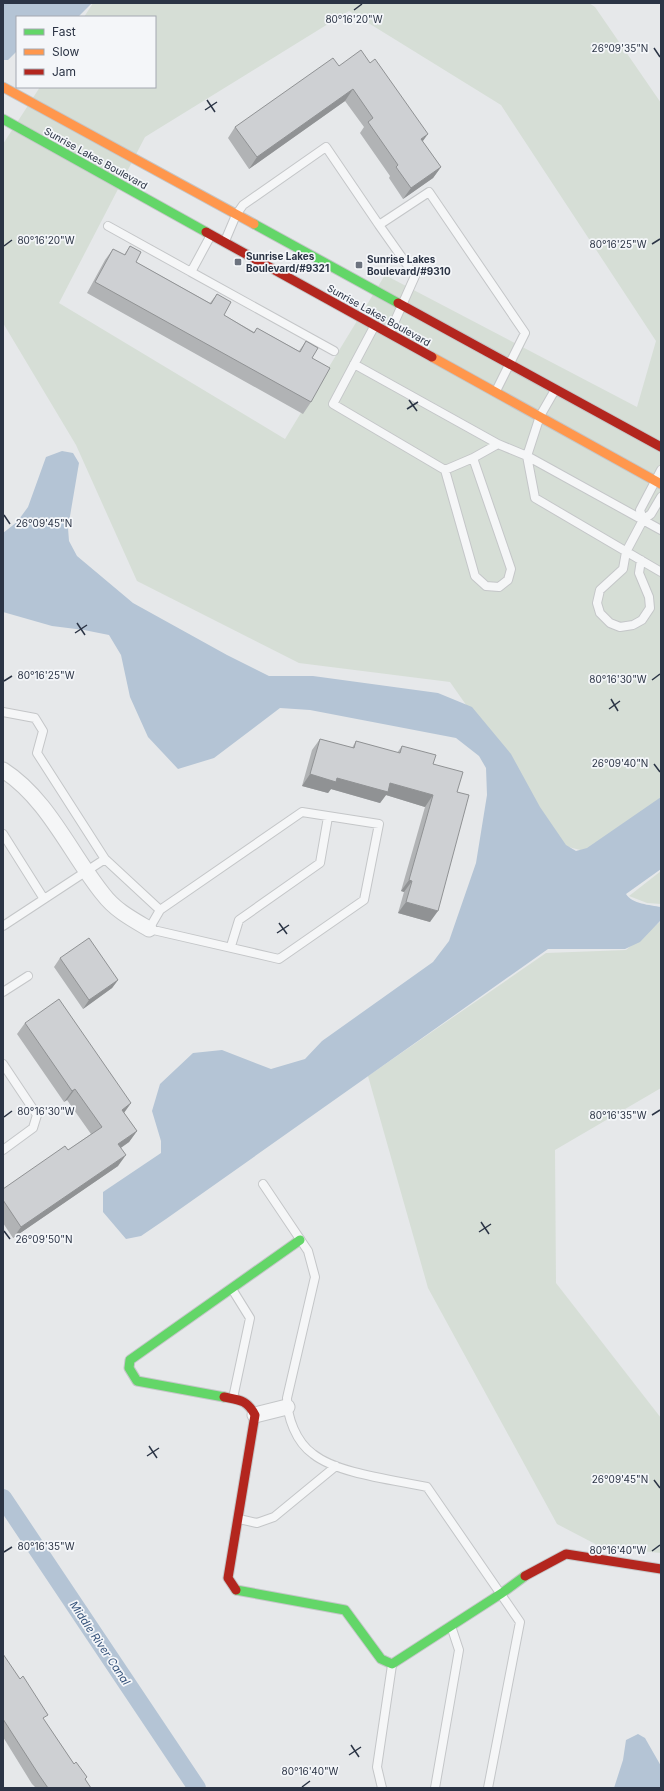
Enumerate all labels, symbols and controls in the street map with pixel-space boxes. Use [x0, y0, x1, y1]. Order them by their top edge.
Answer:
text: 80°16'20"W [325, 13, 383, 25]
legend [16, 16, 156, 88]
text: Fast [52, 24, 76, 39]
text: 26°09'35"N [592, 42, 648, 54]
text: Slow [52, 44, 80, 59]
text: Jam [52, 64, 76, 79]
street label: Sunrise Lakes Boulevard [42, 125, 150, 191]
text: 80°16'20"W [17, 234, 75, 246]
text: 80°16'25"W [589, 238, 647, 250]
place label: Sunrise Lakes Boulevard/#9321 [246, 250, 329, 274]
place label: Sunrise Lakes Boulevard/#9310 [367, 253, 451, 277]
marker: Sunrise Lakes Boulevard/#9321 [233, 257, 243, 267]
marker: Sunrise Lakes Boulevard/#9310 [354, 260, 364, 270]
street label: Sunrise Lakes Boulevard [325, 282, 433, 348]
text: 26°09'45"N [16, 517, 72, 529]
text: 80°16'25"W [17, 669, 75, 681]
text: 80°16'30"W [589, 673, 647, 685]
text: 26°09'40"N [592, 757, 648, 769]
text: 80°16'30"W [17, 1105, 75, 1117]
text: 80°16'35"W [589, 1109, 647, 1121]
text: 26°09'50"N [16, 1233, 72, 1245]
text: 26°09'45"N [592, 1473, 648, 1485]
text: 80°16'35"W [17, 1540, 75, 1552]
text: 80°16'40"W [590, 1544, 647, 1556]
water label: Middle River Canal [67, 1598, 133, 1688]
text: 80°16'40"W [282, 1765, 339, 1777]

